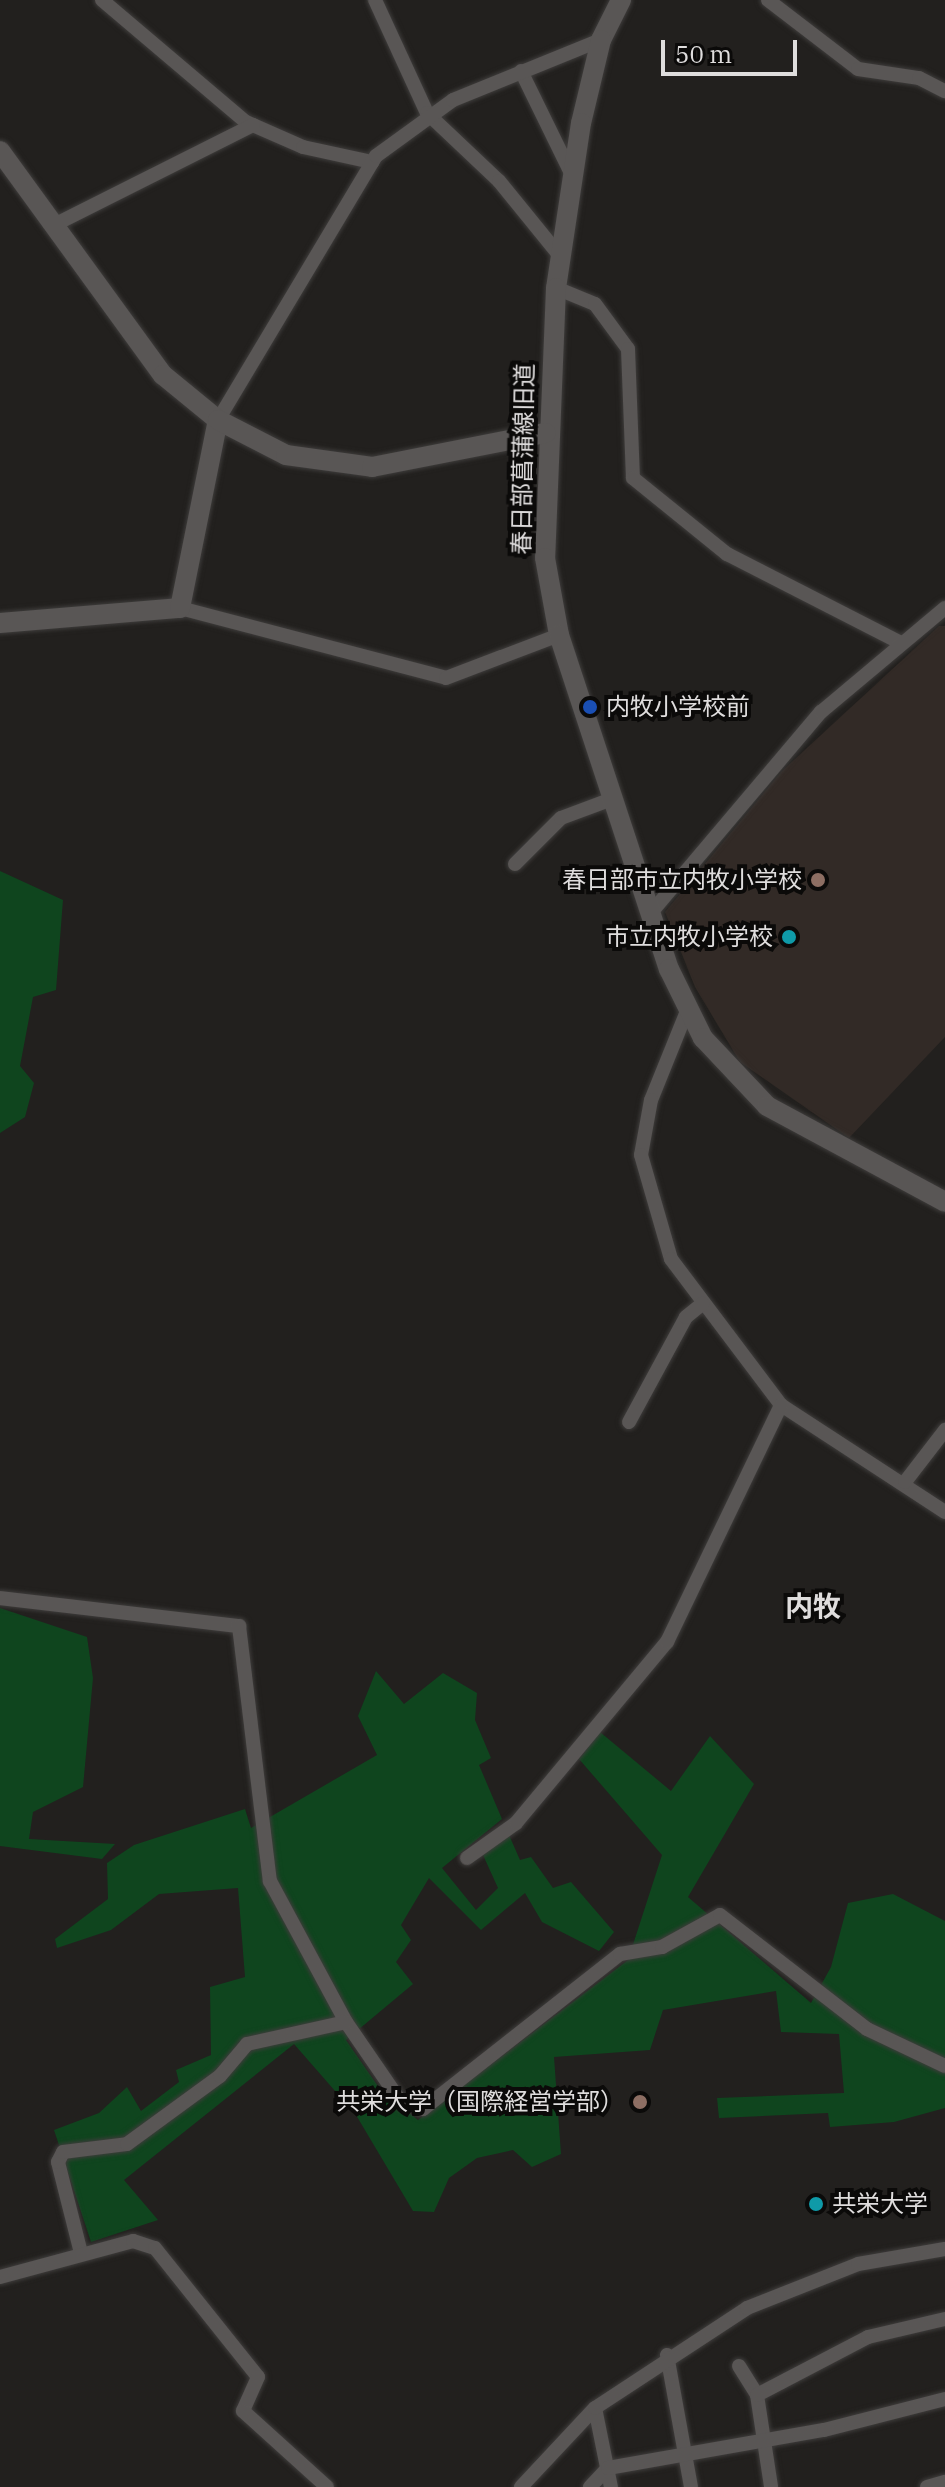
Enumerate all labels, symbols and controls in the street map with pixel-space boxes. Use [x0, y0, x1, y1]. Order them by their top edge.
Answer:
scale bar [665, 24, 801, 74]
text: 50 m [675, 38, 732, 70]
street label: 春日部菖蒲線旧道 [507, 363, 539, 555]
place label: 内牧小学校前 [606, 693, 750, 721]
marker: 内牧小学校前 [581, 698, 599, 716]
place label: 春日部市立内牧小学校 [562, 866, 802, 894]
marker: 春日部市立内牧小学校 [809, 871, 827, 889]
place label: 市立内牧小学校 [605, 923, 773, 951]
marker: 市立内牧小学校 [780, 928, 798, 946]
district label: 内牧 [785, 1589, 841, 1623]
place label: 共栄大学（国際経営学部） [336, 2088, 624, 2116]
marker: 共栄大学（国際経営学部） [631, 2093, 649, 2111]
place label: 共栄大学 [832, 2190, 928, 2218]
marker: 共栄大学 [807, 2195, 825, 2213]

